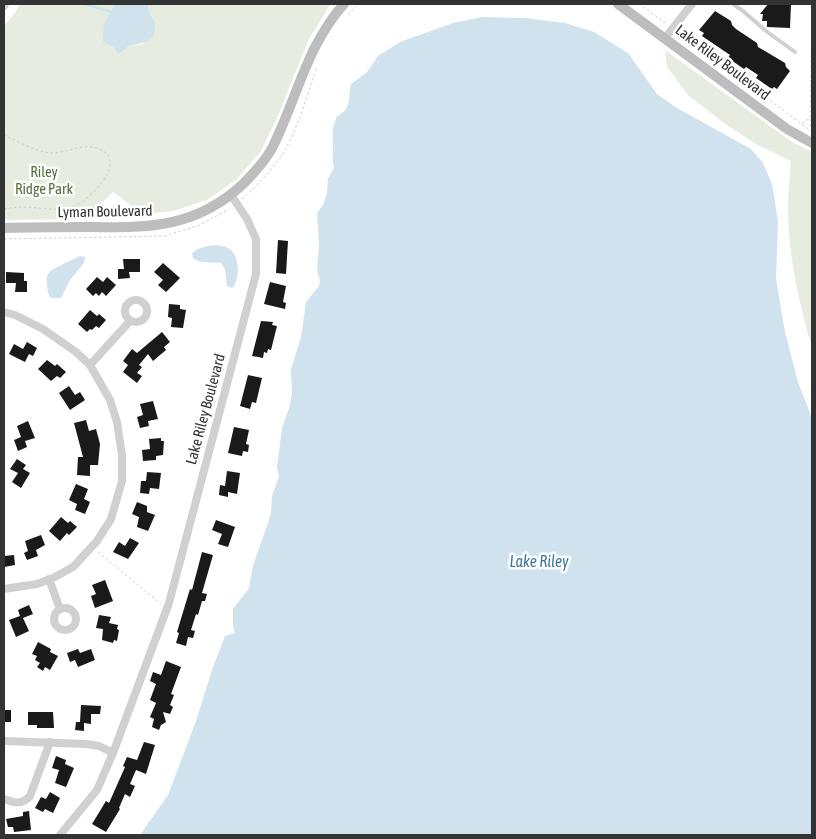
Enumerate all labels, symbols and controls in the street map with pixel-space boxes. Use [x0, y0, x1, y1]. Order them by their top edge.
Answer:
street label: Lake Riley Boulevard [672, 21, 774, 103]
park label: Riley Ridge Park [15, 163, 73, 197]
street label: Lyman Boulevard [57, 202, 153, 220]
street label: Lake Riley Boulevard [182, 352, 228, 466]
water label: Lake Riley [509, 552, 569, 571]

